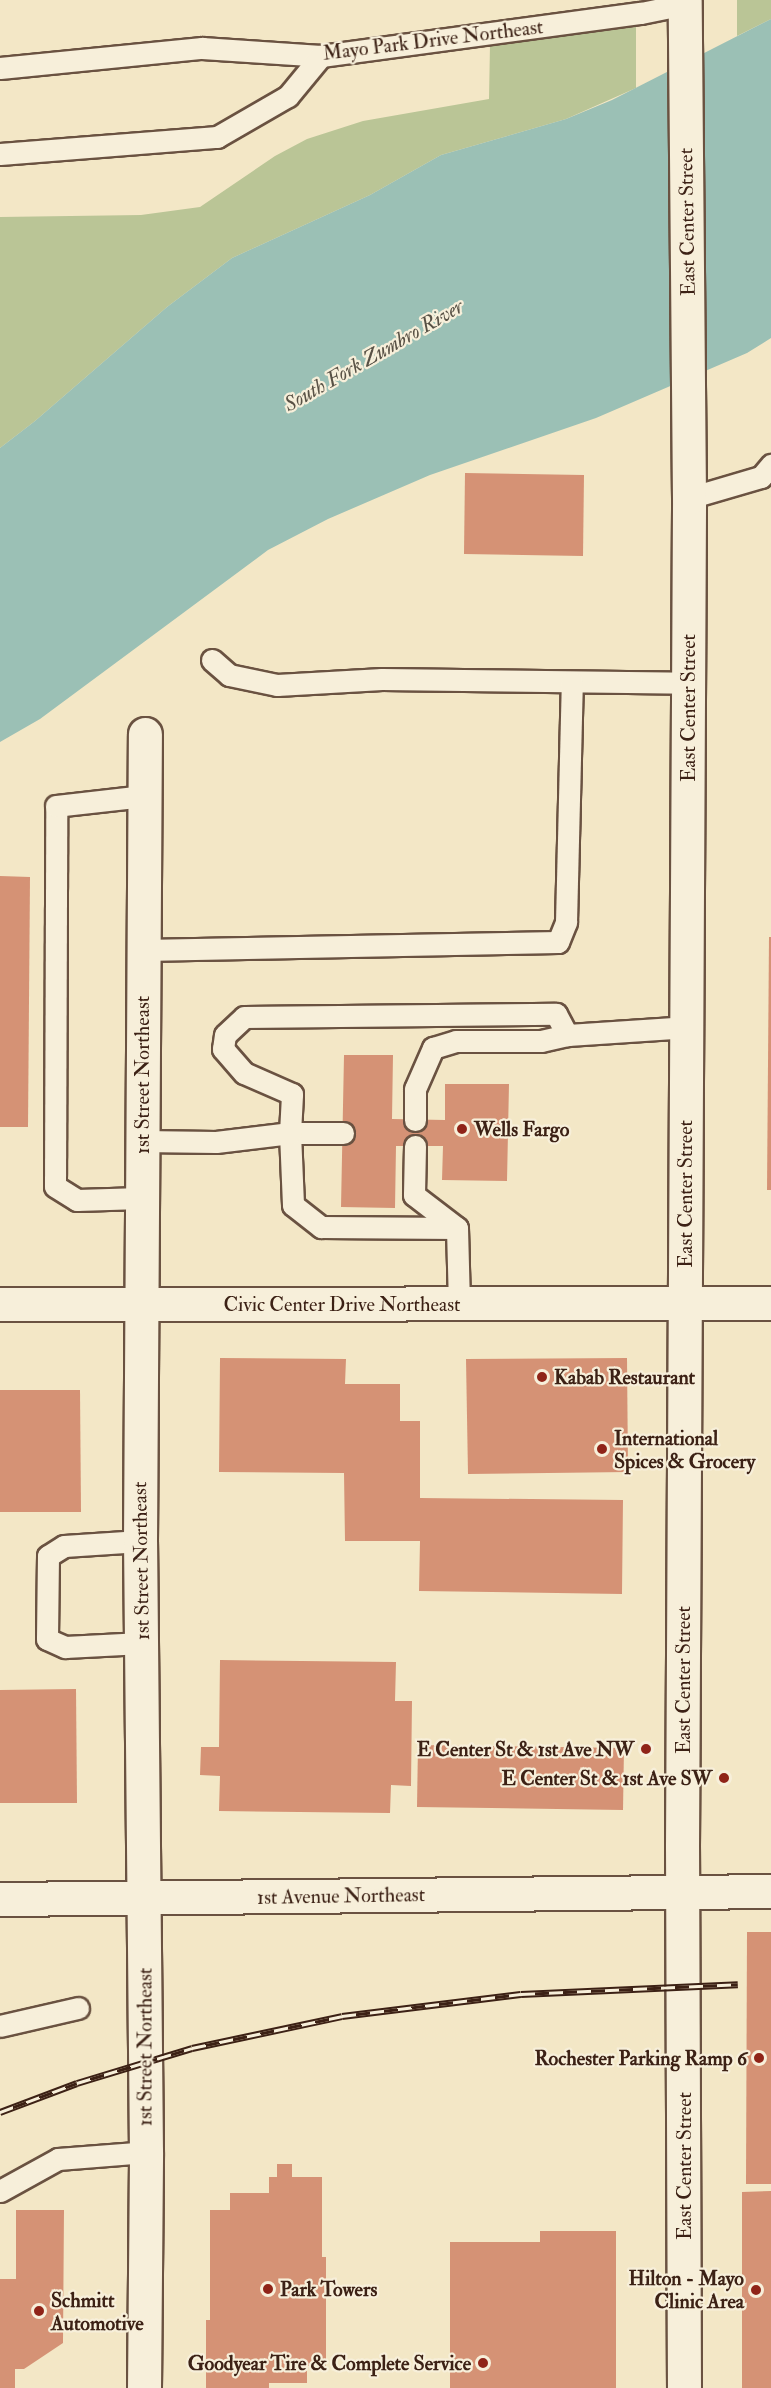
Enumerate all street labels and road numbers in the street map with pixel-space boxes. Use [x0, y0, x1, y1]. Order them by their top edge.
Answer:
street label: Mayo Park Drive Northeast [321, 15, 545, 65]
street label: East Center Street [674, 148, 700, 296]
street label: East Center Street [676, 634, 700, 782]
street label: 1st Street Northeast [130, 996, 154, 1154]
street label: East Center Street [673, 1120, 697, 1268]
street label: Civic Center Drive Northeast [224, 1292, 460, 1316]
street label: 1st Street Northeast [128, 1482, 154, 1640]
street label: East Center Street [671, 1606, 695, 1754]
street label: 1st Avenue Northeast [257, 1883, 425, 1909]
street label: 1st Street Northeast [133, 1968, 157, 2126]
street label: East Center Street [672, 2092, 696, 2240]

